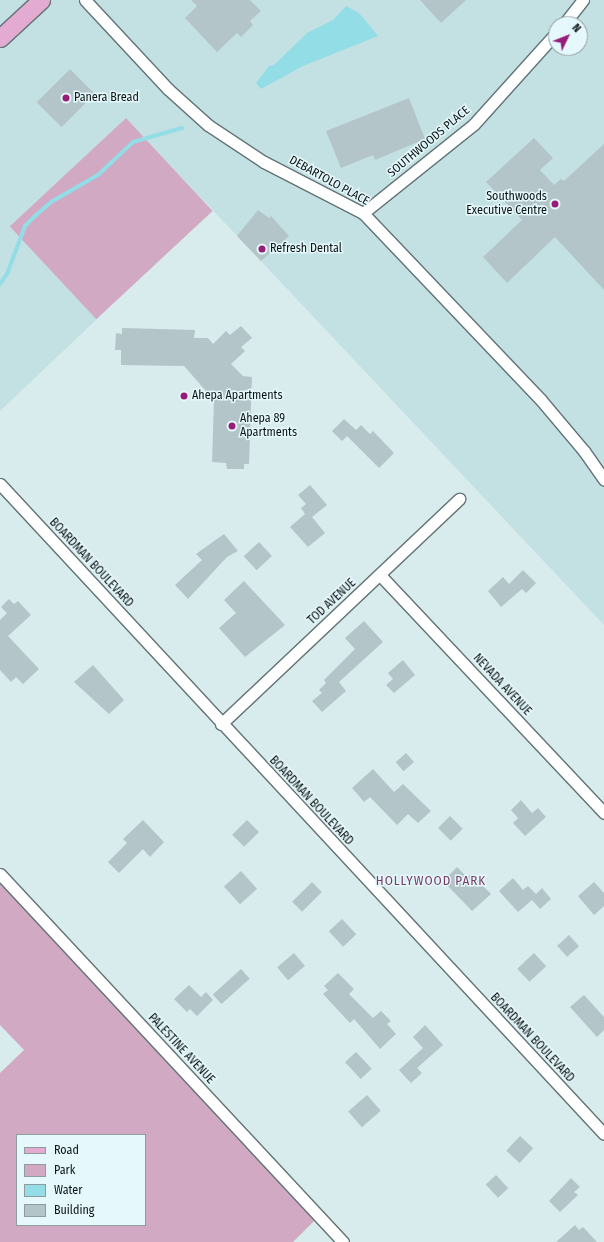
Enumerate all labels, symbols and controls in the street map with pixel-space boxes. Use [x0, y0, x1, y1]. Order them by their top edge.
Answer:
north arrow [548, 16, 588, 56]
text: N [569, 21, 583, 35]
place label: Panera Bread [74, 91, 139, 105]
marker: Panera Bread [61, 93, 71, 103]
street label: SOUTHWOODS PLACE [385, 103, 473, 181]
street label: DEBARTOLO PLACE [287, 153, 371, 209]
place label: Southwoods Executive Centre [466, 190, 547, 218]
marker: Southwoods Executive Centre [550, 199, 560, 209]
place label: Refresh Dental [270, 242, 342, 256]
marker: Refresh Dental [257, 244, 267, 254]
place label: Ahepa Apartments [192, 389, 283, 403]
marker: Ahepa Apartments [179, 391, 189, 401]
place label: Ahepa 89 Apartments [240, 412, 297, 440]
marker: Ahepa 89 Apartments [227, 421, 237, 431]
street label: BOARDMAN BOULEVARD [46, 515, 136, 611]
street label: TOD AVENUE [305, 576, 359, 628]
street label: NEVADA AVENUE [470, 651, 534, 719]
street label: BOARDMAN BOULEVARD [266, 753, 356, 849]
district label: HOLLYWOOD PARK [376, 873, 486, 889]
street label: BOARDMAN BOULEVARD [487, 990, 577, 1086]
street label: PALESTINE AVENUE [145, 1011, 217, 1087]
legend [16, 1134, 146, 1226]
text: Road [54, 1143, 79, 1157]
text: Park [54, 1163, 75, 1177]
text: Water [54, 1183, 82, 1197]
text: Building [54, 1203, 94, 1217]

